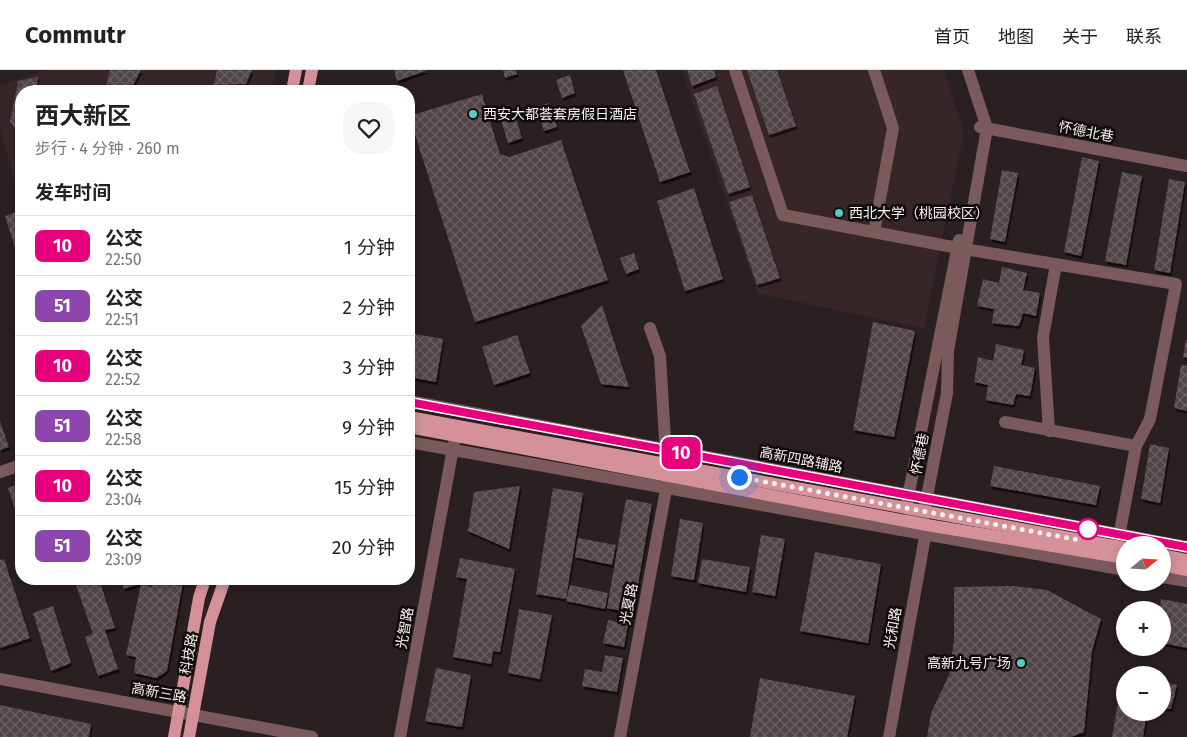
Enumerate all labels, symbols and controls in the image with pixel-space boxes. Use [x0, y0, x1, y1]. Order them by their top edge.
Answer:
text: Commutr [25, 21, 126, 49]
text: 首页 [934, 26, 970, 48]
text: 地图 [998, 26, 1034, 48]
text: 关于 [1062, 26, 1098, 48]
text: 联系 [1126, 26, 1162, 48]
text: 西大新区 [35, 102, 131, 130]
button: heart [343, 102, 395, 154]
place label: 西安大都荟套房假日酒店 [483, 106, 637, 123]
marker: 西安大都荟套房假日酒店 [467, 108, 479, 120]
street label: 怀德北巷 [1057, 118, 1115, 146]
text: 步行 · 4 分钟 · 260 m [35, 139, 180, 158]
text: 发车时间 [35, 181, 111, 204]
place label: 西北大学（桃园校区） [849, 205, 989, 222]
marker: 西北大学（桃园校区） [833, 207, 845, 219]
text: 公交 [105, 227, 143, 250]
text: 10 [53, 235, 72, 257]
text: 1 分钟 [344, 236, 395, 259]
text: 22:50 [105, 250, 142, 269]
text: 公交 [105, 287, 143, 310]
text: 51 [54, 295, 71, 317]
text: 2 分钟 [343, 296, 395, 319]
text: 22:51 [105, 310, 139, 329]
text: 公交 [105, 347, 143, 370]
text: 10 [53, 355, 72, 377]
text: 3 分钟 [342, 356, 395, 379]
text: 22:52 [105, 370, 141, 389]
text: 公交 [105, 407, 143, 430]
text: 51 [54, 415, 71, 437]
text: 9 分钟 [342, 416, 395, 439]
text: 22:58 [105, 430, 142, 449]
street label: 怀德巷 [908, 432, 932, 476]
line badge: 10 [658, 437, 704, 469]
text: 10 [672, 442, 690, 464]
street label: 高新四路辅路 [758, 444, 844, 476]
your location [727, 465, 752, 490]
text: 公交 [105, 467, 143, 490]
text: 10 [53, 475, 72, 497]
text: 15 分钟 [334, 476, 395, 499]
text: 23:04 [105, 490, 142, 509]
unlabelled marker [1077, 518, 1099, 540]
text: 公交 [105, 527, 143, 550]
text: 51 [54, 535, 71, 557]
text: 20 分钟 [332, 536, 395, 559]
north arrow [1116, 536, 1171, 591]
map controls [1116, 536, 1171, 721]
text: 23:09 [105, 550, 142, 569]
street label: 光夏路 [617, 582, 641, 626]
button: + [1116, 601, 1171, 656]
street label: 光智路 [393, 606, 417, 650]
street label: 光和路 [881, 606, 905, 650]
street label: 科技路 [177, 632, 201, 676]
place label: 高新九号广场 [927, 655, 1011, 672]
marker: 高新九号广场 [1015, 657, 1027, 669]
button: − [1116, 666, 1171, 721]
street label: 高新三路 [130, 680, 188, 706]

